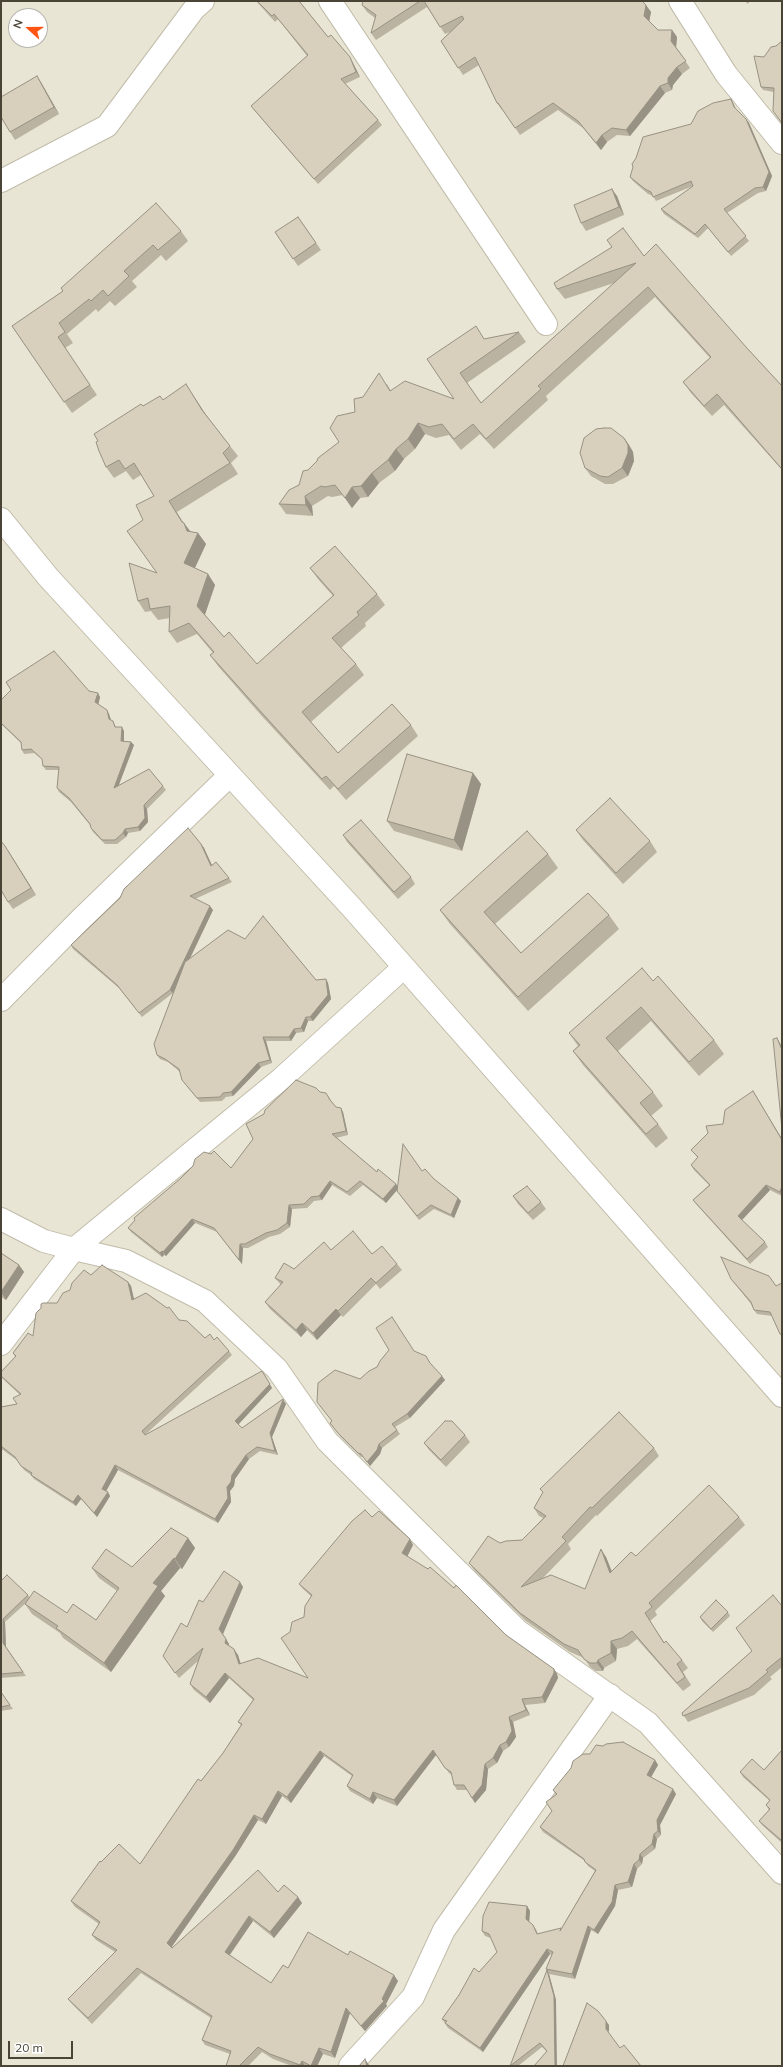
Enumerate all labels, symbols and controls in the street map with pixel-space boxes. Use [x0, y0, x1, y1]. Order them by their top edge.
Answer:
north arrow [8, 8, 48, 48]
text: N [10, 18, 26, 30]
scale bar [10, 2033, 75, 2059]
text: 20 m [15, 2040, 43, 2055]

